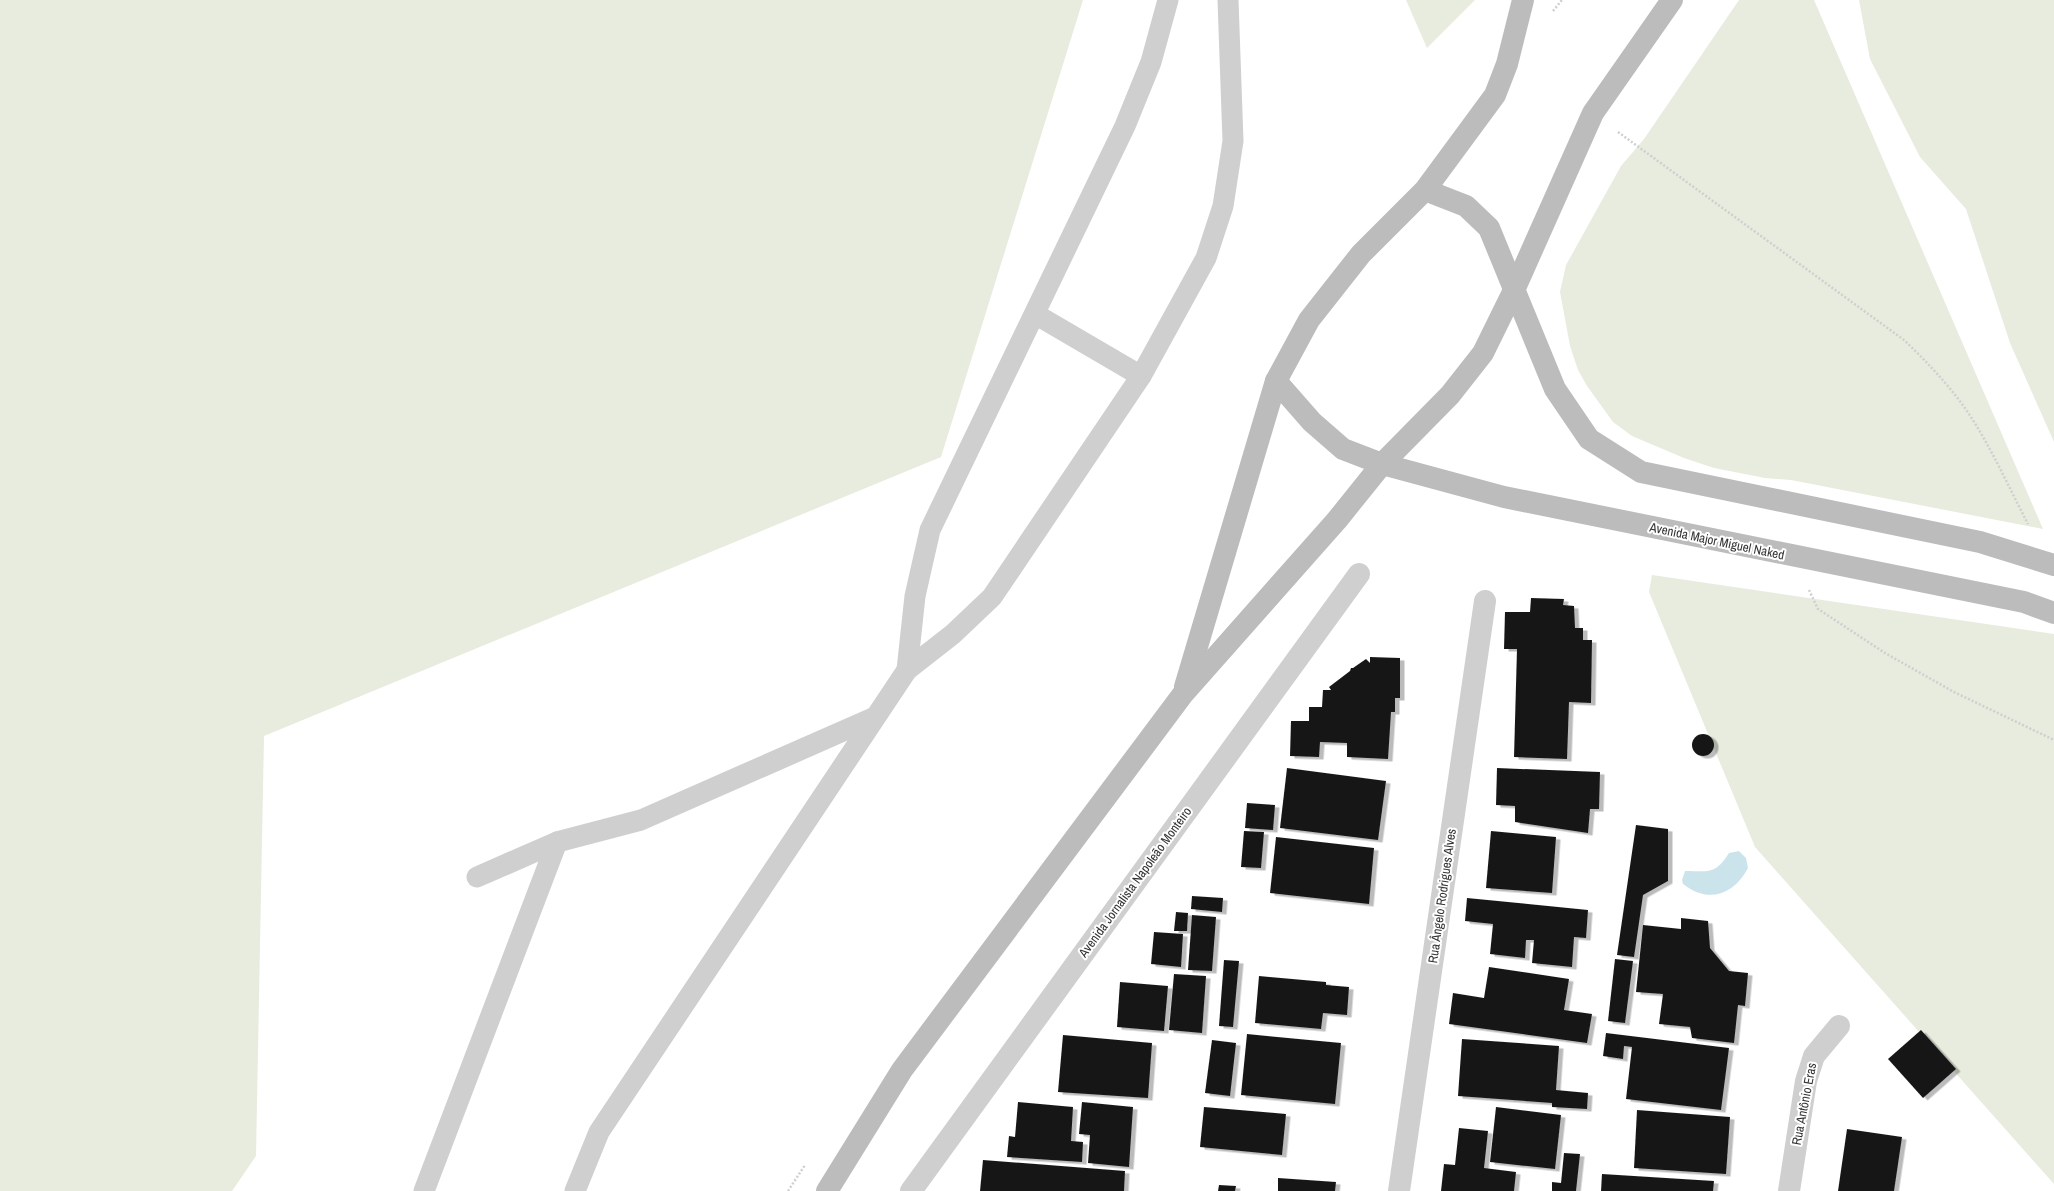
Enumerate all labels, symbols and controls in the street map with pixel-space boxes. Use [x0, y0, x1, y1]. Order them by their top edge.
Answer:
street label: Avenida Major Miguel Naked [1647, 518, 1786, 564]
street label: Avenida Jornalista Napoleão Monteiro [1074, 803, 1195, 961]
street label: Rua Ângelo Rodrigues Alves [1424, 828, 1460, 964]
street label: Rua Antônio Eras [1788, 1061, 1820, 1147]

